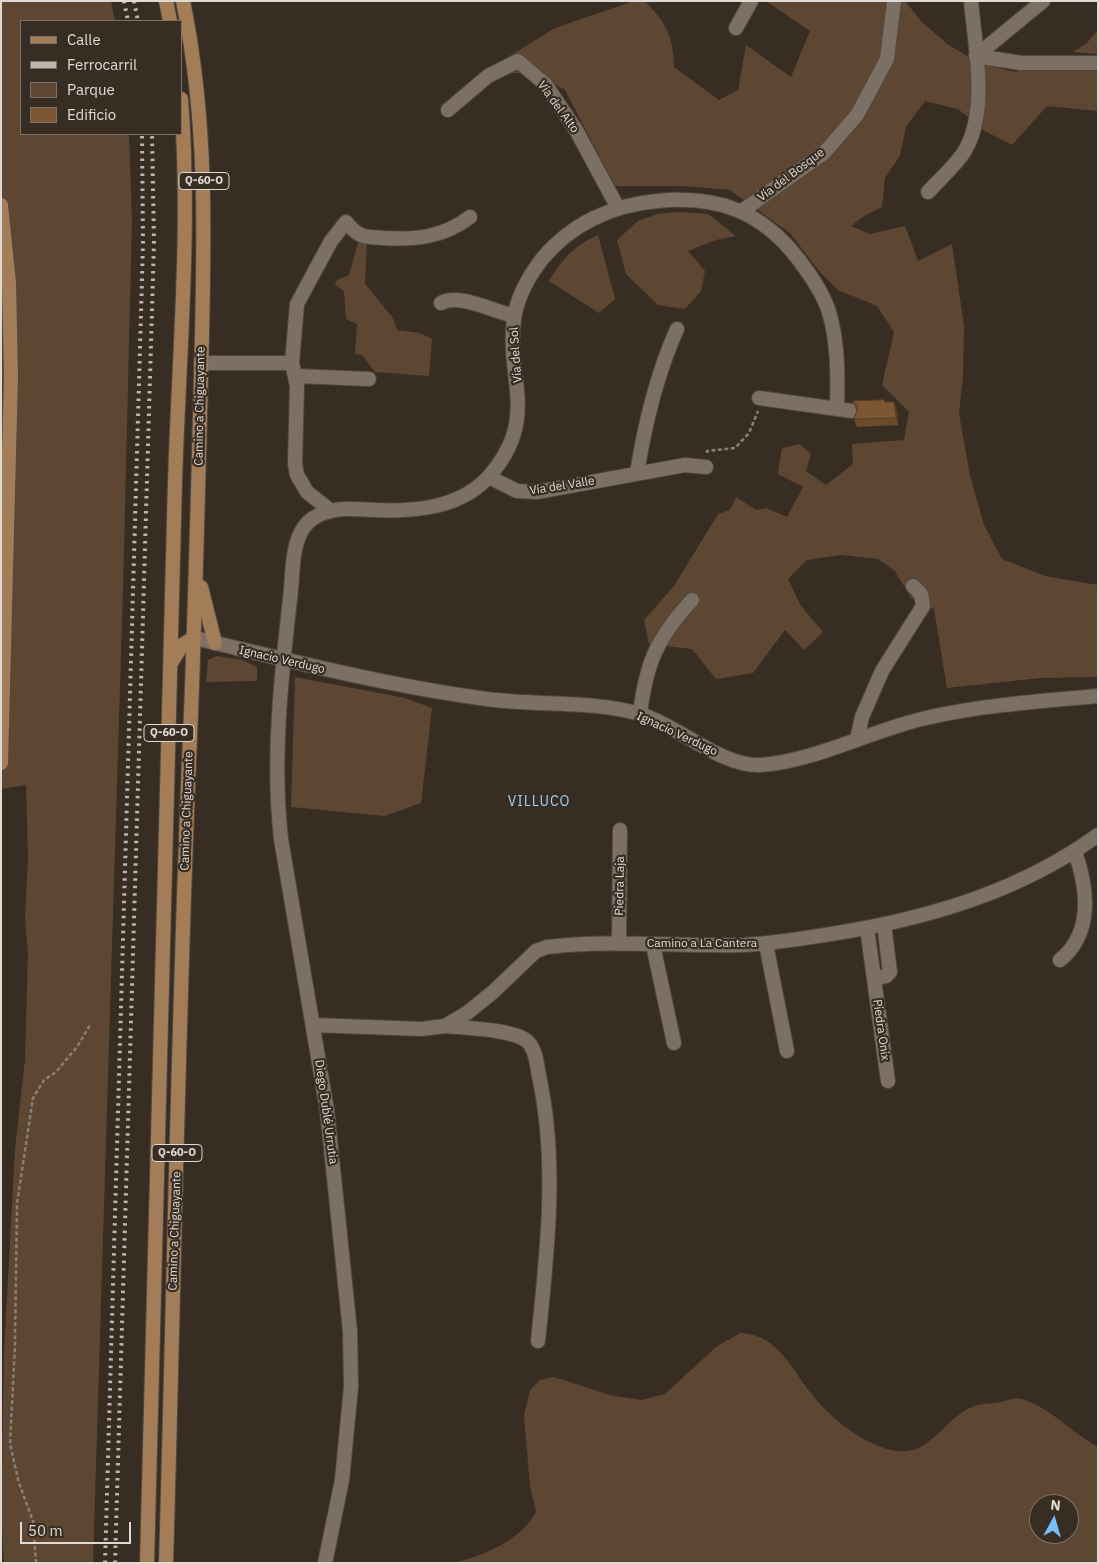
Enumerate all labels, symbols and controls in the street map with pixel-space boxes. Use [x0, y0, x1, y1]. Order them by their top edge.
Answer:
legend [20, 20, 182, 135]
text: Calle [67, 30, 101, 49]
text: Ferrocarril [67, 55, 137, 74]
street label: Vía del Alto [534, 78, 582, 136]
text: Parque [67, 80, 115, 99]
text: Edificio [67, 105, 116, 124]
street label: Vía del Bosque [755, 145, 827, 205]
road number: Q-60-O [179, 172, 229, 190]
street label: Vía del Sol [507, 326, 525, 384]
street label: Camino a Chiguayante [192, 346, 208, 466]
street label: Vía del Valle [528, 474, 596, 498]
street label: Ignacio Verdugo [238, 643, 326, 677]
street label: Ignacio Verdugo [634, 709, 720, 759]
road number: Q-60-O [144, 724, 194, 741]
street label: Camino a Chiguayante [178, 751, 196, 871]
district label: VILLUCO [507, 794, 571, 810]
street label: Piedra Laja [612, 856, 628, 916]
street label: Camino a La Cantera [647, 937, 757, 951]
street label: Piedra Onix [870, 998, 892, 1062]
street label: Diego Dublé Urrutia [312, 1059, 340, 1165]
road number: Q-60-O [152, 1144, 202, 1162]
street label: Camino a Chiguayante [166, 1171, 184, 1291]
north arrow [1029, 1494, 1079, 1544]
text: N [1049, 1496, 1061, 1515]
scale bar [22, 1512, 134, 1544]
text: 50 m [28, 1521, 63, 1540]

